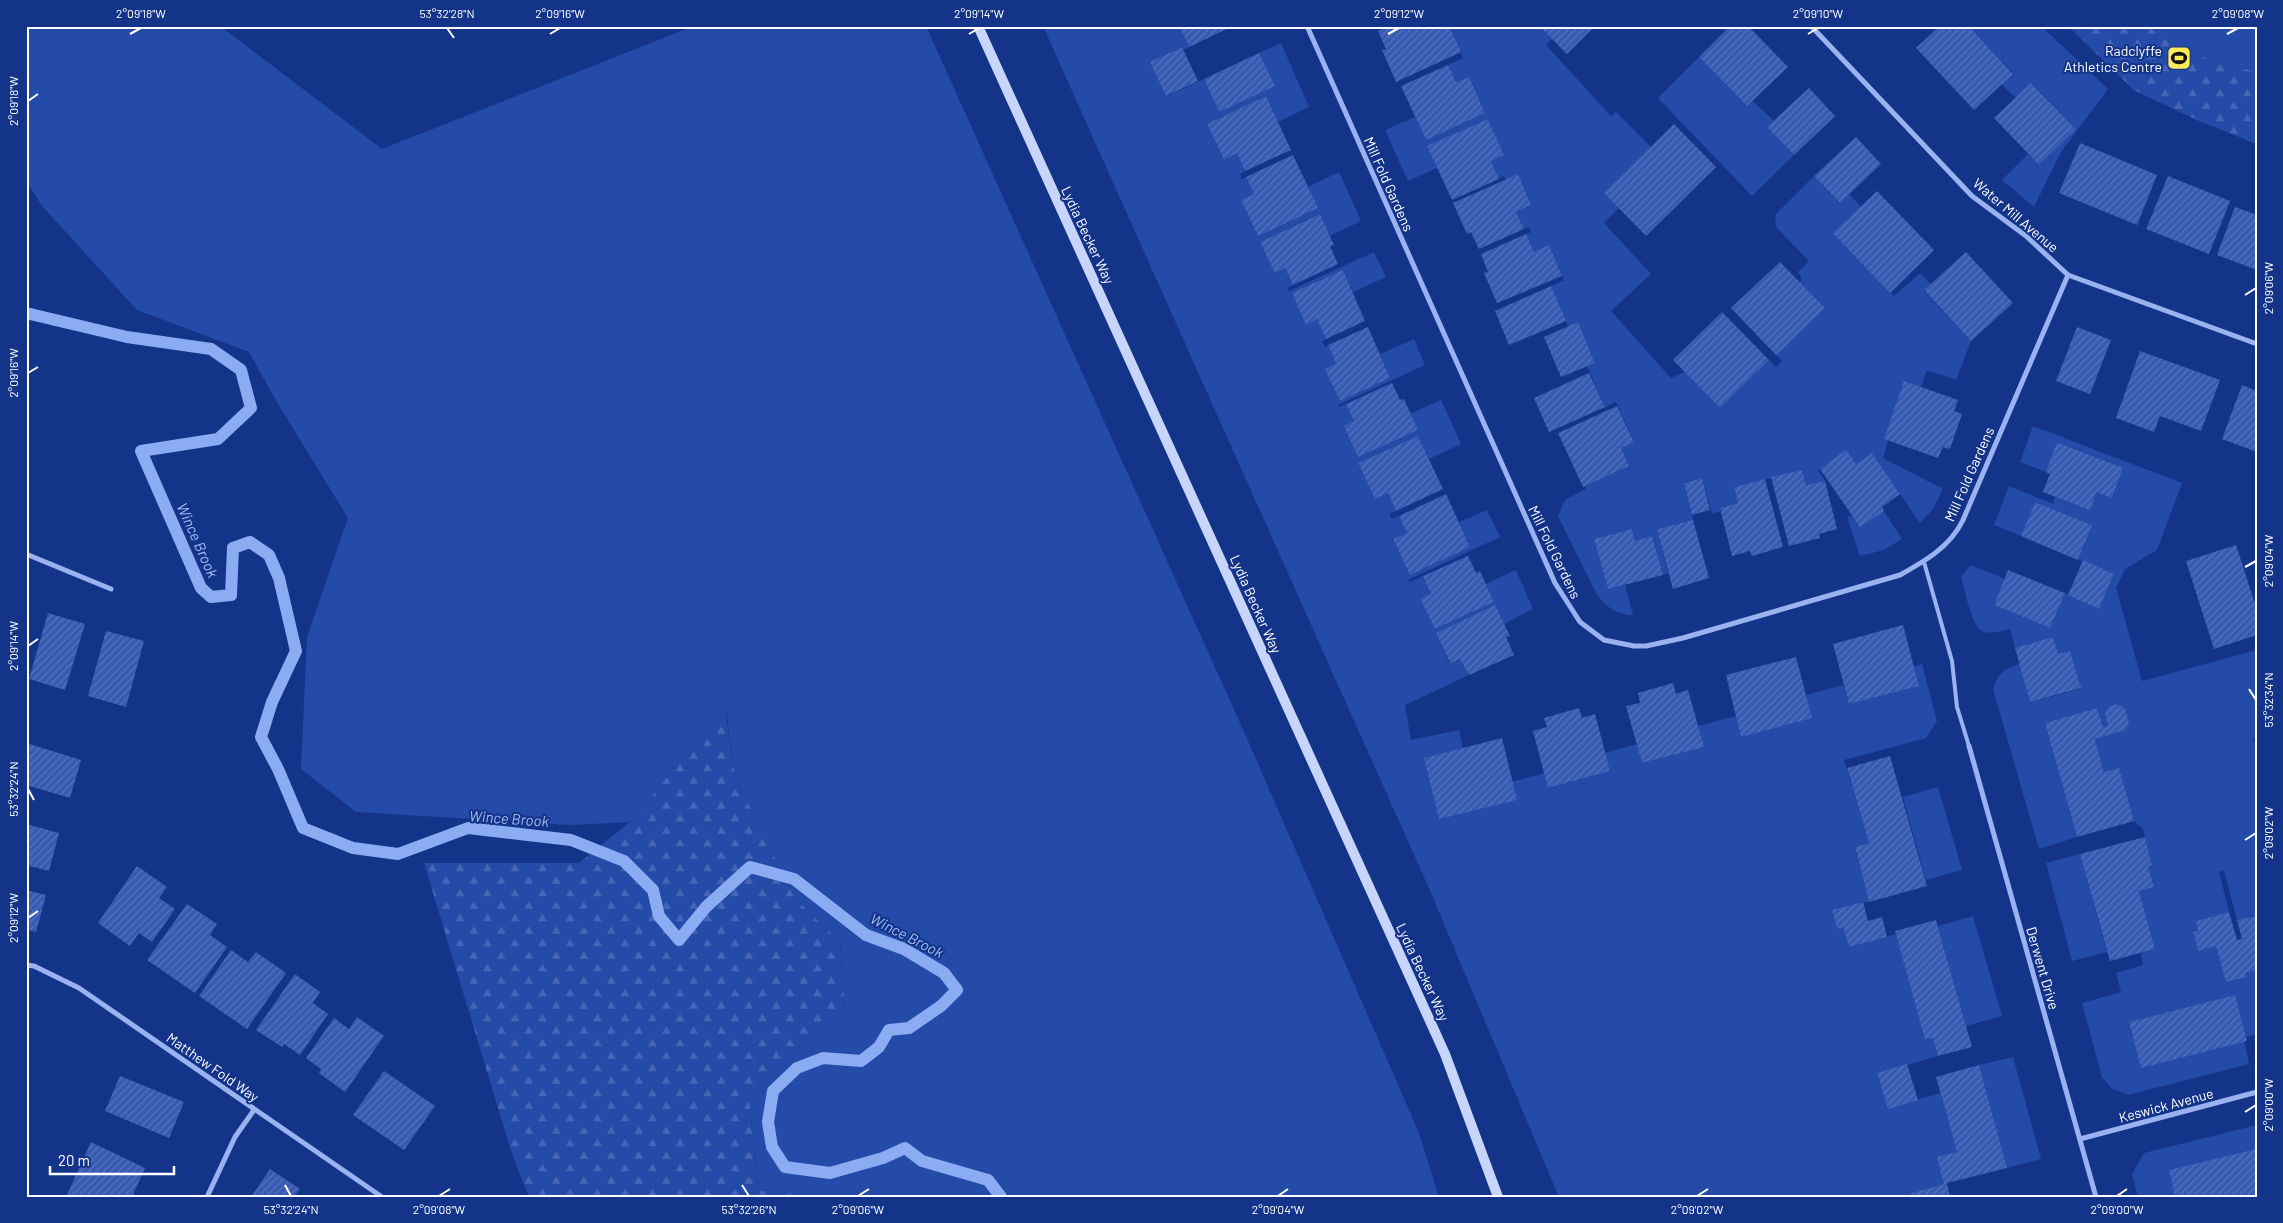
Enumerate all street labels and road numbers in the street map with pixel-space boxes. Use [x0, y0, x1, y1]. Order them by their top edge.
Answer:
street label: Mill Fold Gardens [1361, 134, 1418, 234]
street label: Water Mill Avenue [1970, 174, 2062, 256]
street label: Lydia Becker Way [1058, 183, 1118, 287]
street label: Mill Fold Gardens [1941, 424, 1998, 524]
street label: Mill Fold Gardens [1525, 503, 1585, 602]
street label: Lydia Becker Way [1227, 552, 1286, 656]
street label: Lydia Becker Way [1393, 920, 1453, 1024]
street label: Derwent Drive [2023, 925, 2063, 1011]
street label: Matthew Fold Way [164, 1029, 263, 1105]
street label: Keswick Avenue [2117, 1084, 2215, 1126]

